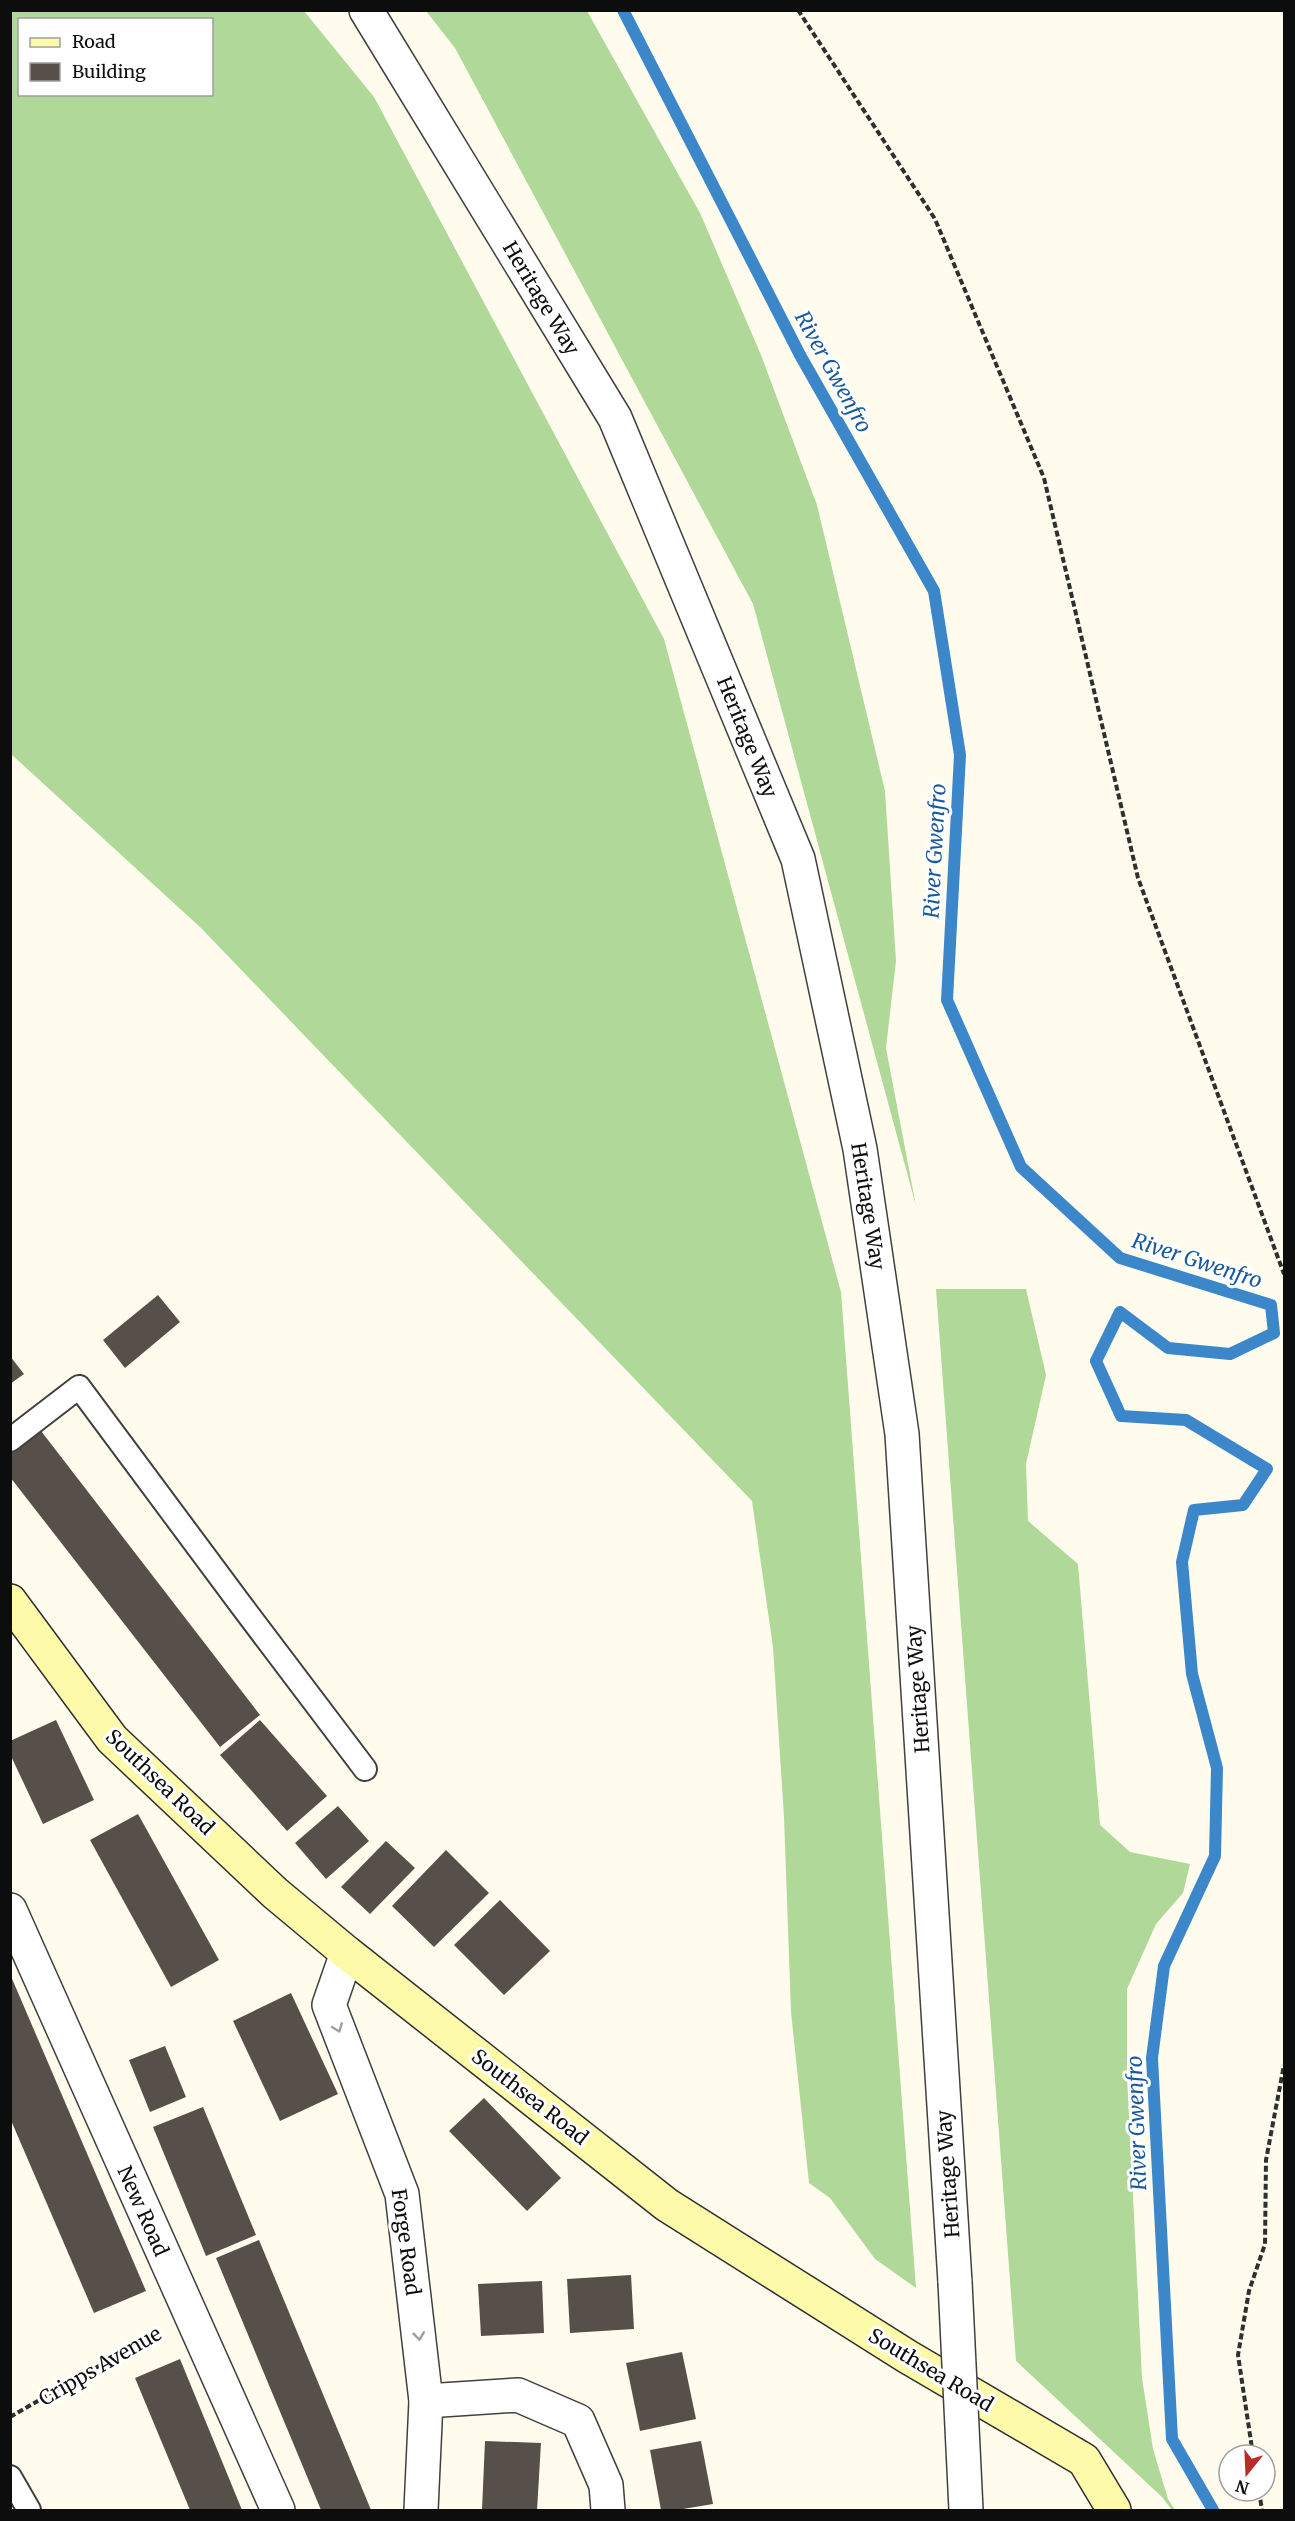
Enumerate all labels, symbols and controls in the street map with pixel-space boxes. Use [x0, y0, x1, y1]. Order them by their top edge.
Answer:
legend [18, 18, 213, 96]
text: Road [72, 30, 116, 53]
text: Building [72, 60, 146, 83]
street label: Heritage Way [498, 236, 585, 359]
water label: River Gwenfro [789, 306, 878, 437]
street label: Heritage Way [712, 673, 783, 801]
water label: River Gwenfro [917, 783, 952, 919]
street label: Heritage Way [846, 1141, 891, 1272]
water label: River Gwenfro [1129, 1227, 1266, 1294]
street label: Heritage Way [901, 1624, 934, 1754]
street label: Southsea Road [101, 1724, 220, 1840]
one-way arrow [331, 2022, 343, 2033]
street label: Southsea Road [467, 2043, 594, 2150]
water label: River Gwenfro [1121, 2055, 1152, 2191]
street label: Heritage Way [931, 2109, 964, 2239]
street label: New Road [112, 2162, 174, 2260]
street label: Forge Road [387, 2187, 426, 2297]
street label: Cripps Avenue [34, 2320, 166, 2411]
street label: Southsea Road [864, 2322, 998, 2417]
one-way arrow [412, 2331, 425, 2341]
north arrow [1217, 2443, 1277, 2503]
text: N [1233, 2476, 1251, 2499]

